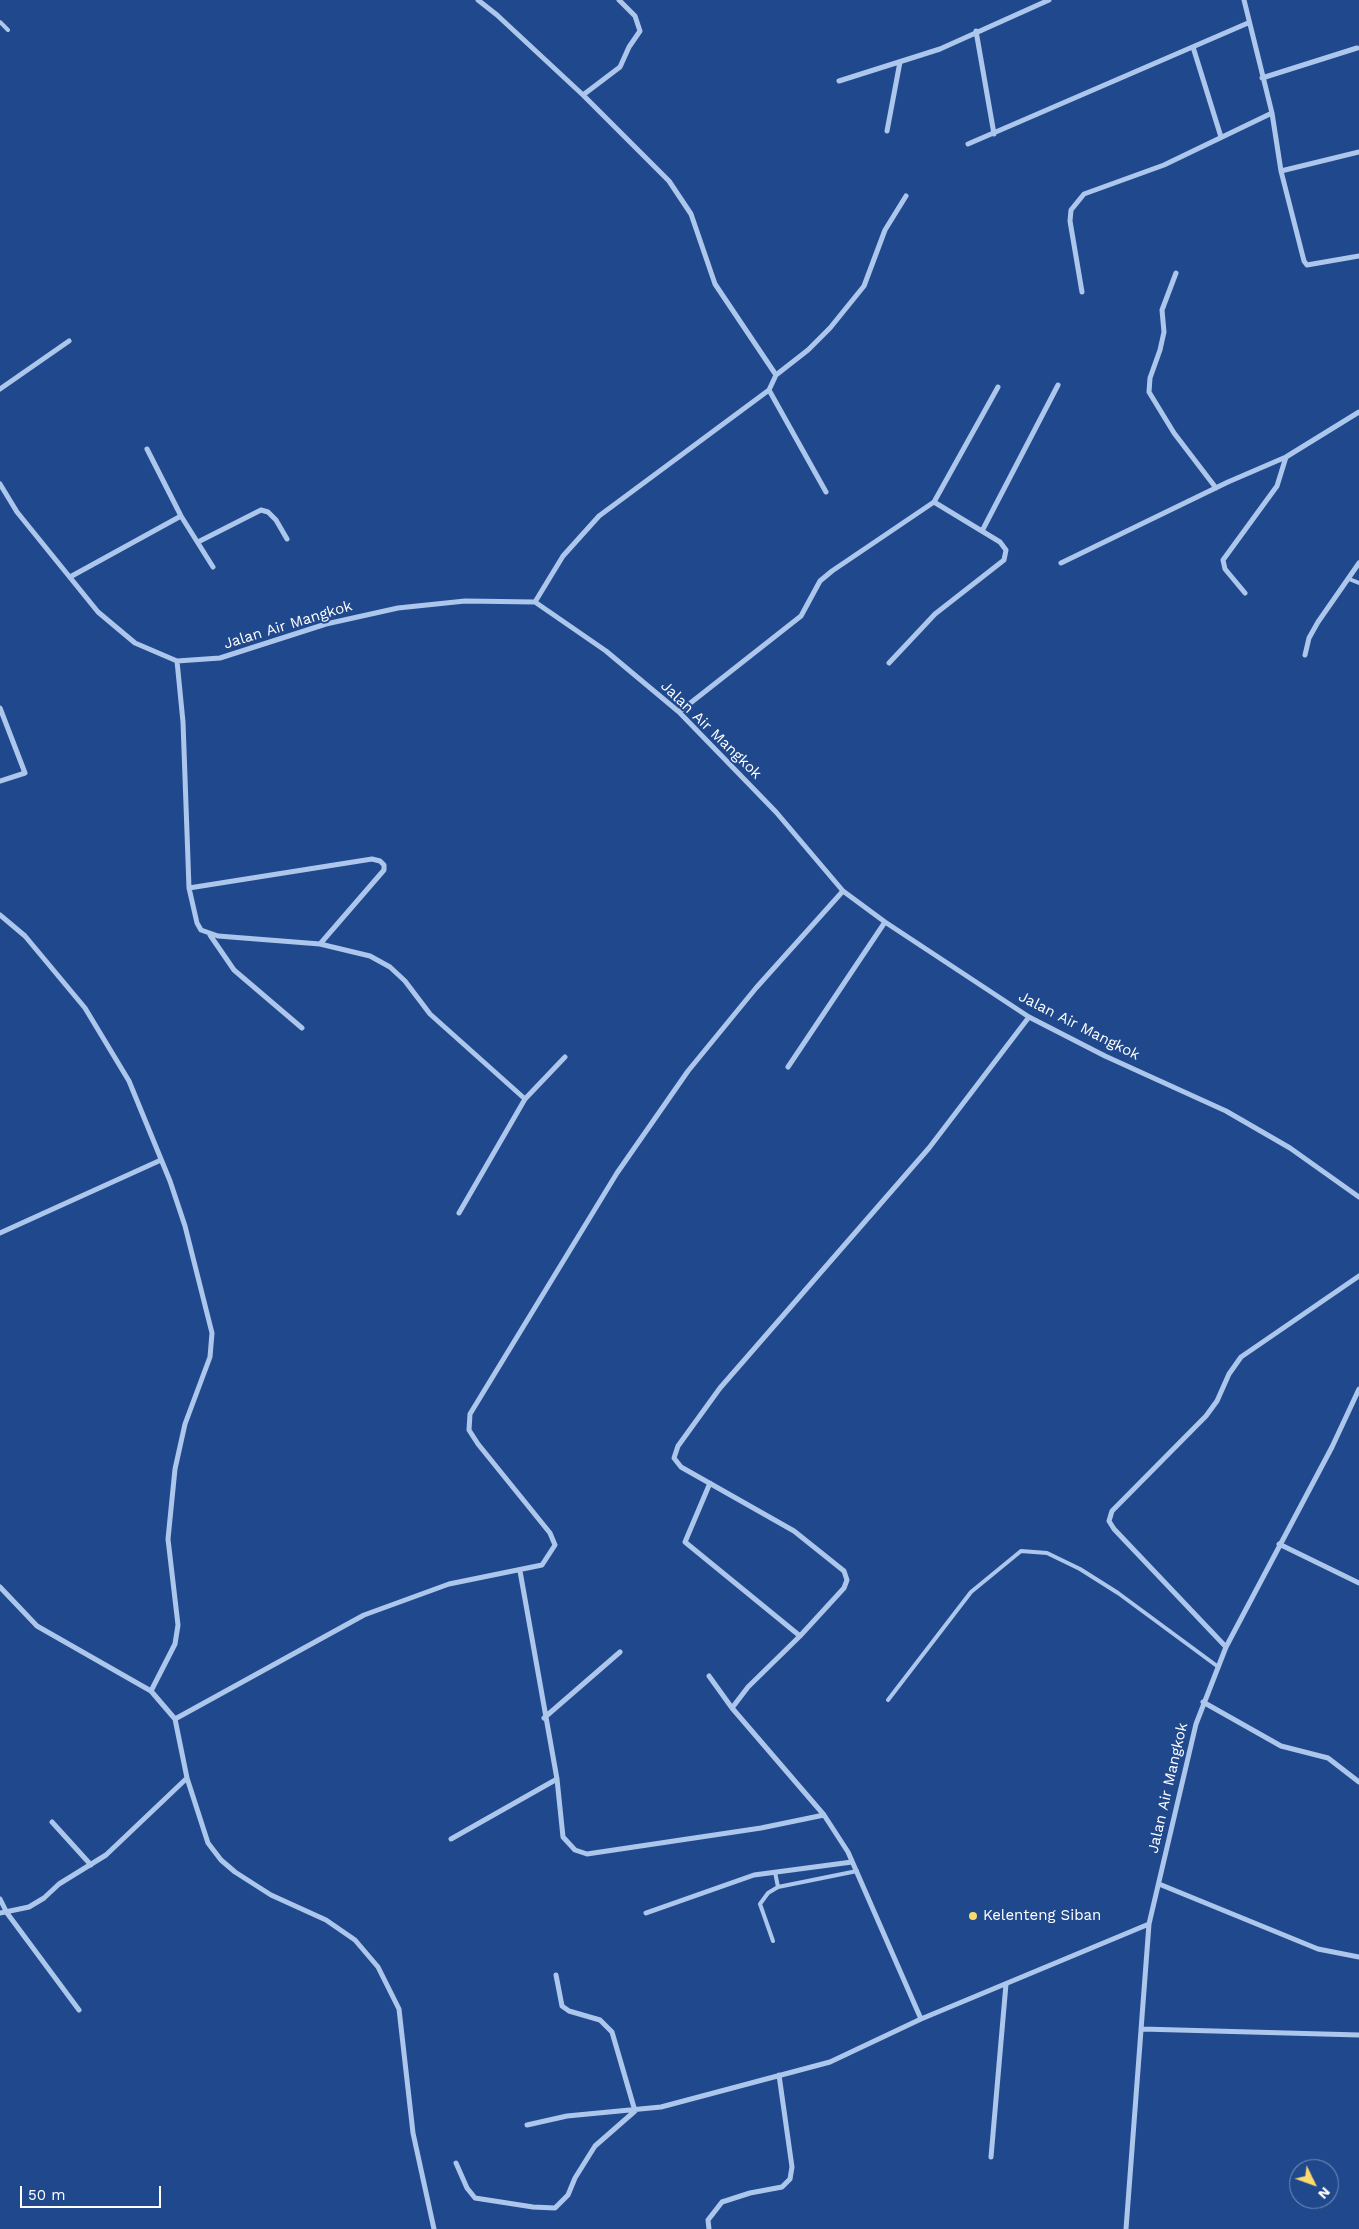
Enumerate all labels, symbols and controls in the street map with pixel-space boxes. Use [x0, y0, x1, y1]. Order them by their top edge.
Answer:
street label: Jalan Air Mangkok [222, 597, 354, 653]
street label: Jalan Air Mangkok [657, 677, 765, 783]
street label: Jalan Air Mangkok [1015, 988, 1143, 1064]
street label: Jalan Air Mangkok [1144, 1721, 1192, 1855]
place label: Kelenteng Siban [983, 1907, 1101, 1925]
marker: Kelenteng Siban [967, 1910, 979, 1922]
north arrow [1289, 2159, 1339, 2209]
scale bar [22, 2176, 164, 2208]
text: N [1315, 2184, 1334, 2203]
text: 50 m [28, 2186, 65, 2204]

